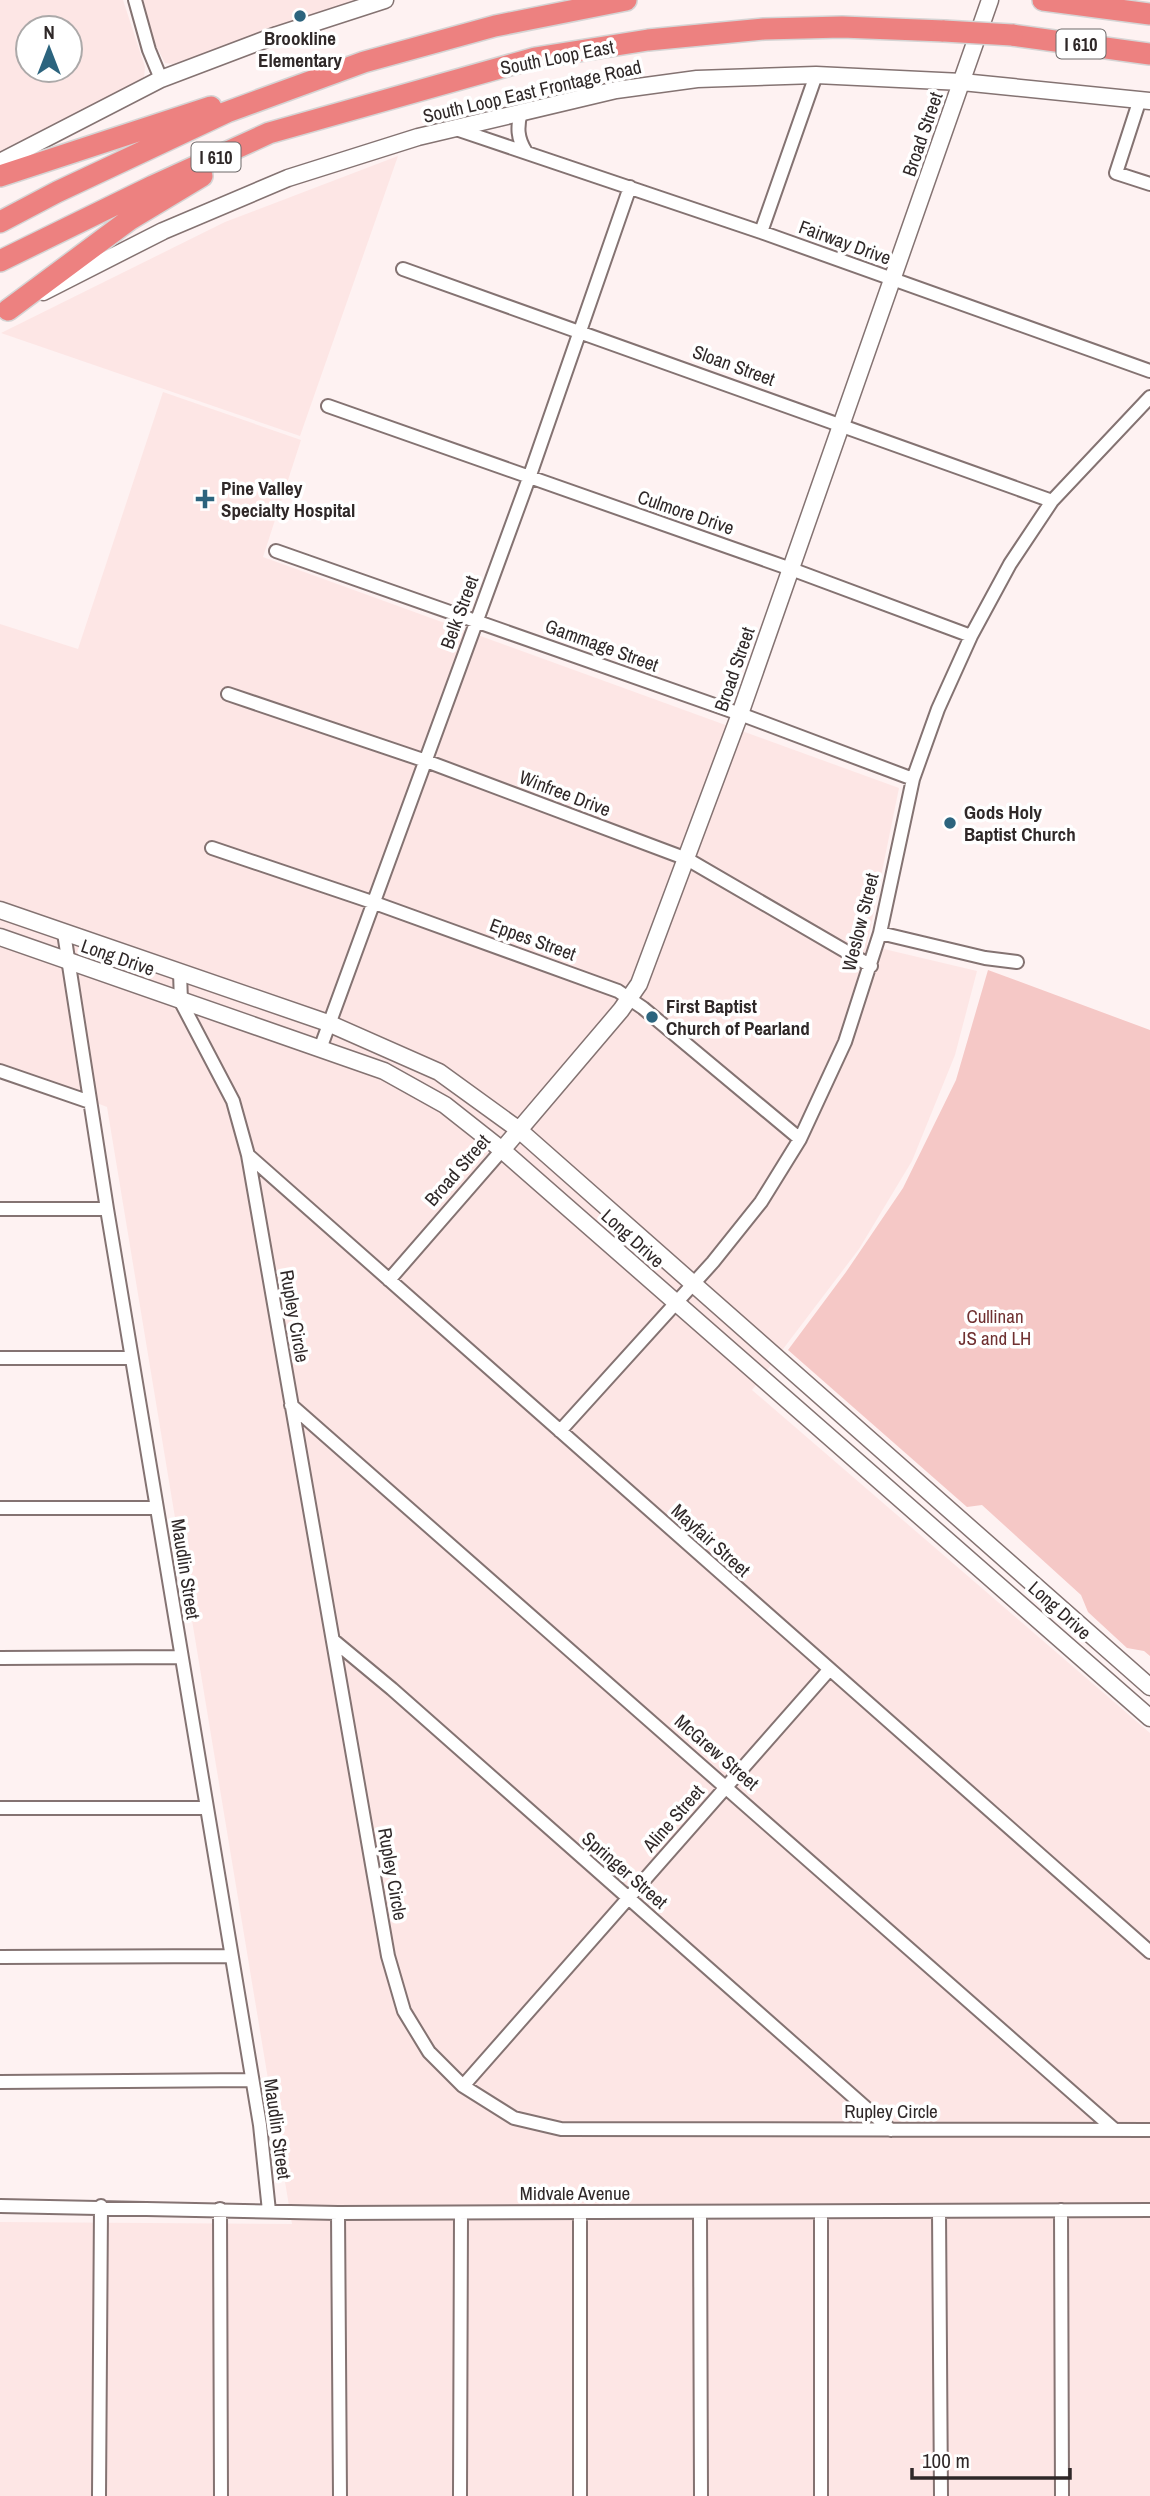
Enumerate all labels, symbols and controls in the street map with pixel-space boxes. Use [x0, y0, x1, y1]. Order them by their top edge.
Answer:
marker: Brookline Elementary [292, 8, 308, 24]
north arrow [14, 14, 84, 84]
text: N [43, 19, 55, 45]
place label: Brookline Elementary [258, 25, 342, 73]
road number: I 610 [1056, 29, 1106, 58]
street label: South Loop East [498, 33, 617, 81]
street label: South Loop East Frontage Road [420, 53, 644, 129]
street label: Broad Street [895, 88, 949, 180]
road number: I 610 [192, 142, 241, 172]
street label: Fairway Drive [795, 213, 895, 271]
street label: Sloan Street [689, 338, 779, 392]
place label: Pine Valley Specialty Hospital [221, 475, 355, 523]
street label: Culmore Drive [634, 483, 738, 541]
marker: Pine Valley Specialty Hospital [195, 489, 215, 509]
street label: Belk Street [434, 571, 484, 652]
street label: Gammage Street [542, 612, 663, 678]
street label: Broad Street [707, 623, 761, 715]
street label: Winfree Drive [515, 764, 615, 822]
place label: Gods Holy Baptist Church [964, 799, 1076, 847]
marker: Gods Holy Baptist Church [942, 815, 958, 831]
street label: Weslow Street [835, 870, 885, 974]
street label: Eppes Street [486, 911, 580, 967]
street label: Long Drive [78, 932, 158, 982]
place label: First Baptist Church of Pearland [666, 993, 810, 1041]
marker: First Baptist Church of Pearland [644, 1009, 660, 1025]
street label: Broad Street [418, 1128, 496, 1212]
street label: Long Drive [596, 1203, 670, 1273]
street label: Rupley Circle [274, 1268, 316, 1364]
park label: Cullinan JS and LH [959, 1303, 1031, 1351]
street label: Mayfair Street [666, 1498, 757, 1583]
street label: Maudlin Street [165, 1517, 207, 1622]
street label: Long Drive [1023, 1575, 1097, 1645]
street label: McGrew Street [669, 1708, 765, 1796]
street label: Aline Street [636, 1778, 710, 1858]
street label: Rupley Circle [372, 1826, 414, 1922]
street label: Springer Street [577, 1826, 674, 1915]
street label: Maudlin Street [258, 2077, 298, 2182]
street label: Rupley Circle [844, 2098, 938, 2124]
street label: Midvale Avenue [520, 2180, 630, 2206]
scale bar [912, 2436, 1070, 2480]
text: 100 m [922, 2446, 970, 2475]

